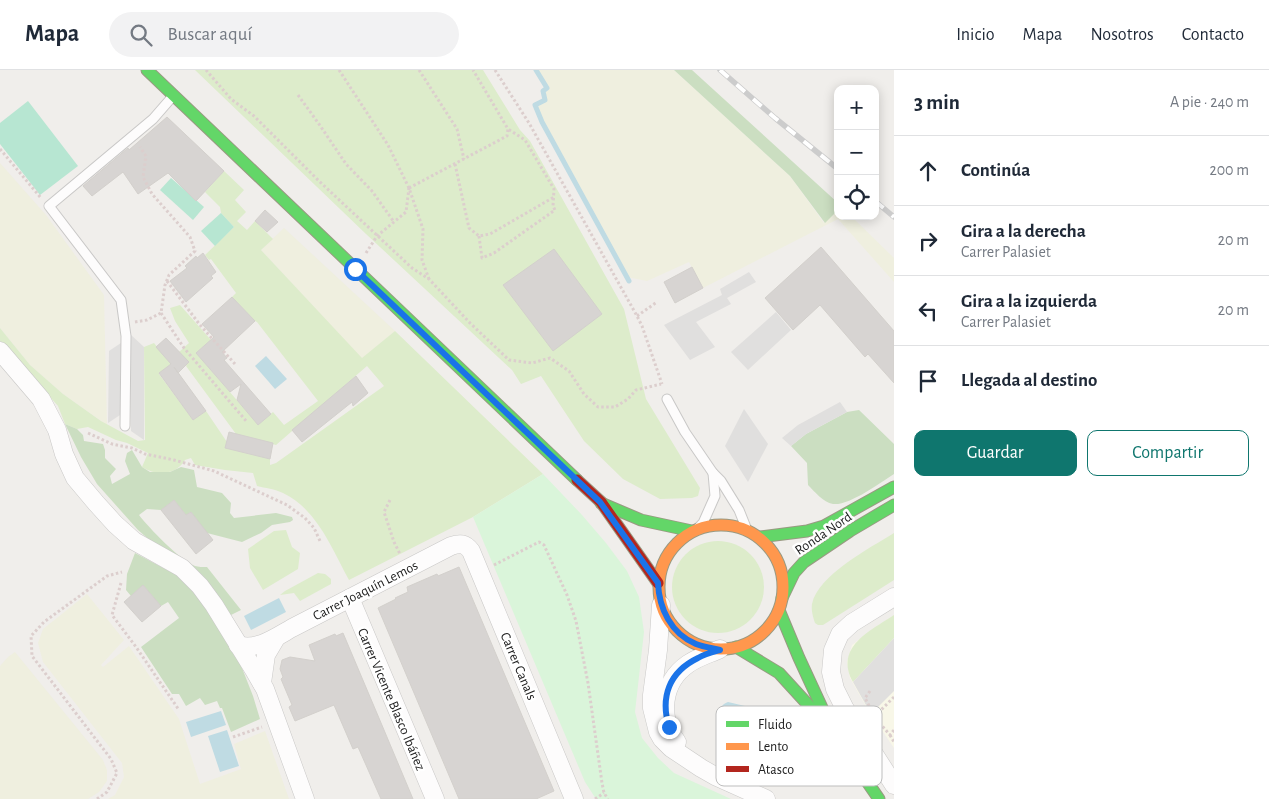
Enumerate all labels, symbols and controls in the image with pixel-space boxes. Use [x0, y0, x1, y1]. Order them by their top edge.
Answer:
search box [109, 12, 459, 57]
icon: search [127, 21, 155, 49]
text: Mapa [25, 22, 79, 46]
text: Buscar aquí [167, 25, 252, 44]
text: Inicio [956, 26, 995, 44]
text: Mapa [1023, 26, 1062, 44]
text: Nosotros [1090, 26, 1154, 44]
text: Contacto [1182, 26, 1244, 44]
map controls [834, 85, 879, 220]
button: + [834, 85, 879, 130]
text: 3 min [914, 92, 960, 113]
text: A pie · 240 m [1170, 94, 1249, 110]
button: − [834, 130, 879, 175]
icon: ahead [914, 157, 942, 185]
text: Continúa [961, 161, 1030, 180]
text: 200 m [1209, 162, 1249, 178]
button: locate [834, 175, 879, 220]
text: Gira a la derecha [961, 222, 1086, 241]
icon: right [914, 227, 942, 255]
text: 20 m [1218, 232, 1249, 248]
text: Carrer Palasiet [961, 244, 1051, 260]
route start [344, 258, 367, 281]
text: Gira a la izquierda [961, 292, 1097, 311]
icon: left [914, 297, 942, 325]
text: 20 m [1218, 302, 1249, 318]
text: Carrer Palasiet [961, 314, 1051, 330]
icon: arrive [914, 367, 942, 395]
text: Llegada al destino [961, 371, 1098, 390]
button: Guardar [914, 430, 1077, 476]
button: Compartir [1087, 430, 1249, 476]
street label: Ronda Nord [793, 510, 854, 558]
street label: Carrer Joaquín Lemos [311, 558, 420, 623]
street label: Carrer Vicente Blasco Ibáñez [355, 626, 428, 773]
street label: Carrer Canals [498, 631, 539, 702]
legend [716, 706, 882, 786]
route end [658, 716, 681, 739]
text: Fluido [758, 718, 792, 732]
text: Lento [758, 740, 789, 754]
text: Atasco [758, 763, 794, 777]

